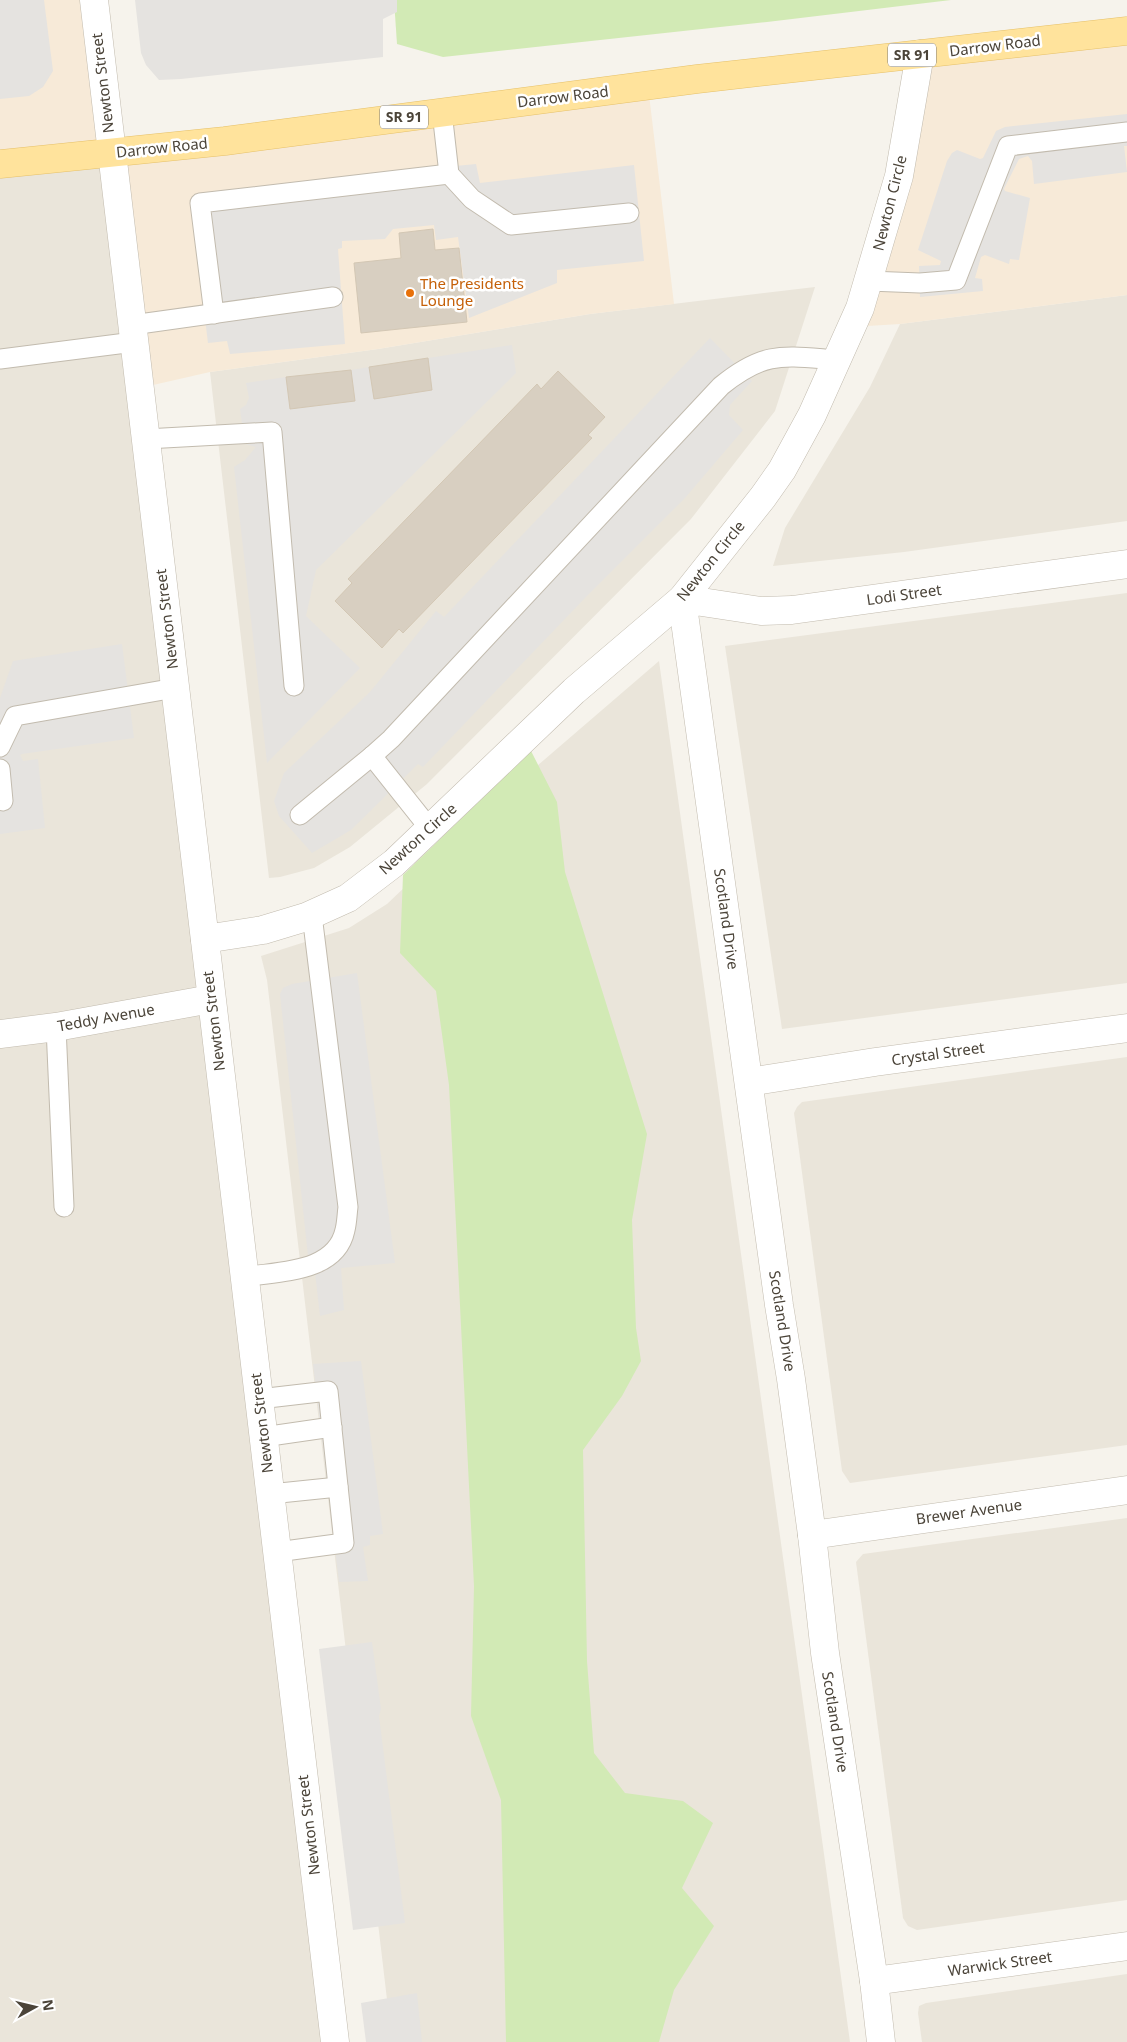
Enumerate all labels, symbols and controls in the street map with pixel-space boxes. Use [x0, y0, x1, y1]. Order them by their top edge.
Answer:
street label: Darrow Road [948, 29, 1042, 61]
street label: Newton Street [86, 31, 118, 134]
road number: SR 91 [888, 44, 936, 66]
street label: Darrow Road [516, 80, 610, 112]
road number: SR 91 [380, 105, 428, 128]
street label: Darrow Road [115, 132, 209, 162]
street label: Newton Circle [867, 153, 911, 253]
place label: The Presidents Lounge [420, 273, 524, 310]
marker: The Presidents Lounge [404, 287, 416, 299]
street label: Newton Circle [672, 516, 749, 605]
street label: Newton Street [150, 567, 182, 670]
street label: Lodi Street [865, 579, 943, 609]
street label: Newton Circle [374, 798, 460, 878]
street label: Scotland Drive [710, 867, 744, 971]
street label: Newton Street [197, 969, 229, 1072]
street label: Teddy Avenue [56, 999, 156, 1035]
street label: Crystal Street [890, 1036, 986, 1069]
street label: Scotland Drive [765, 1269, 801, 1373]
street label: Newton Street [245, 1371, 277, 1474]
street label: Brewer Avenue [915, 1494, 1023, 1528]
street label: Scotland Drive [818, 1670, 854, 1774]
street label: Newton Street [292, 1773, 324, 1876]
street label: Warwick Street [947, 1946, 1054, 1980]
north arrow [10, 1982, 60, 2032]
text: N [38, 1998, 59, 2012]

